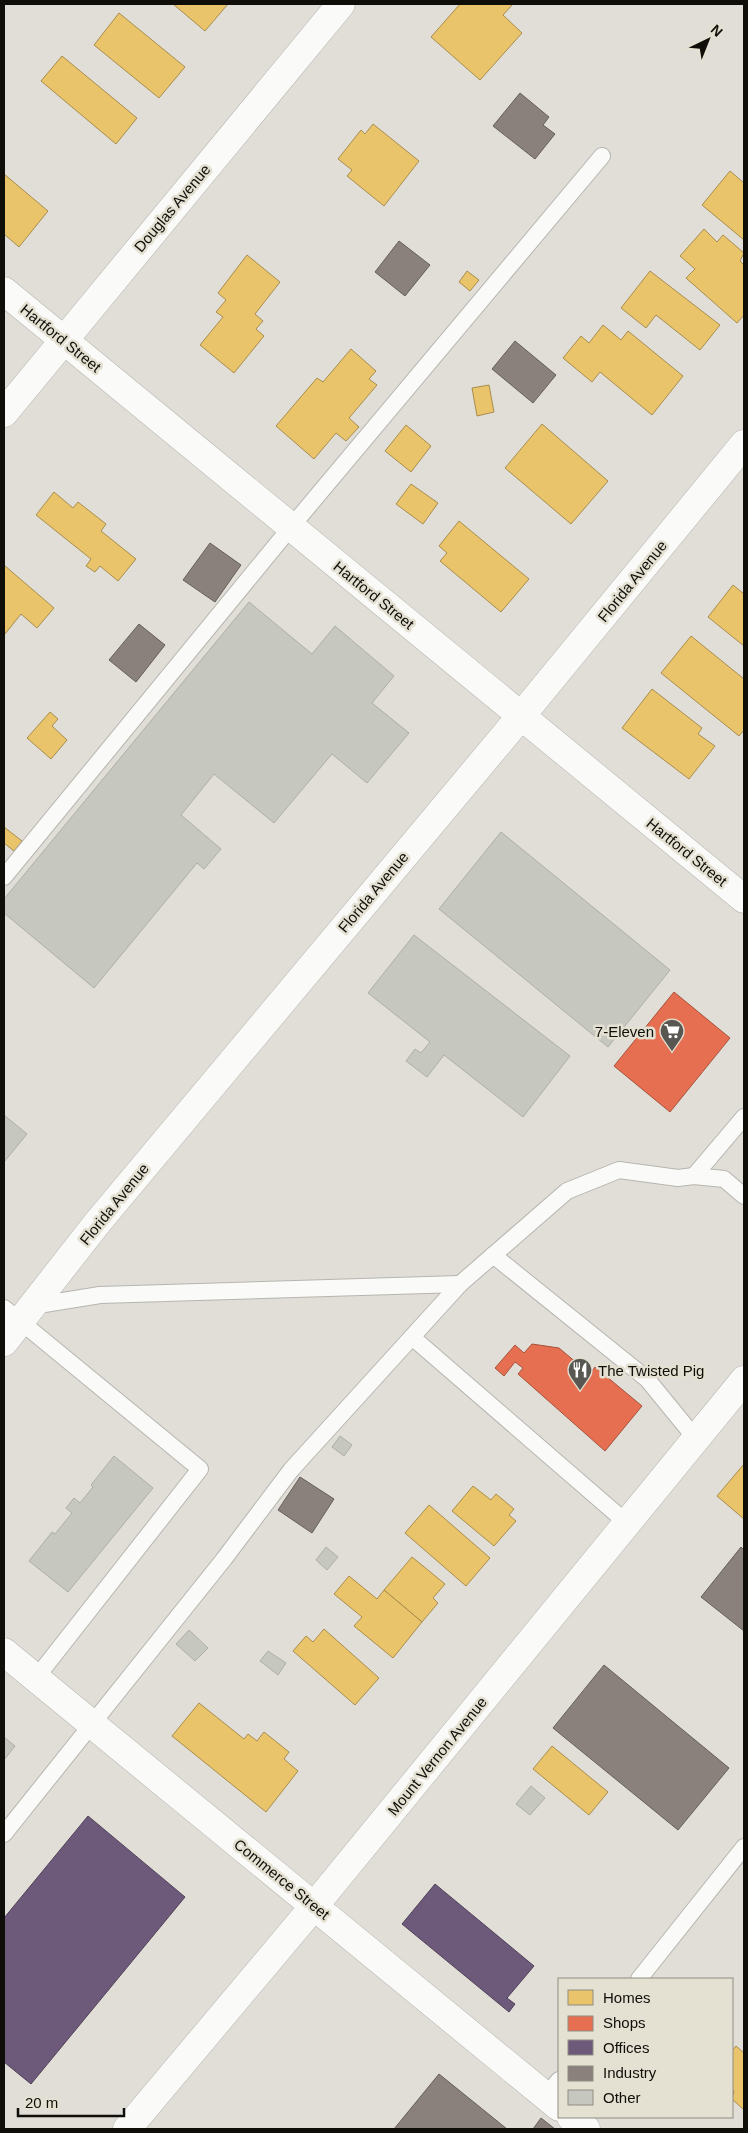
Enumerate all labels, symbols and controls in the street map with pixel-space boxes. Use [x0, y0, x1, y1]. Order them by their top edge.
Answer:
north arrow [683, 15, 733, 65]
text: N [708, 21, 726, 40]
street label: Douglas Avenue [130, 161, 214, 255]
street label: Hartford Street [17, 300, 105, 376]
street label: Florida Avenue [594, 537, 670, 625]
street label: Hartford Street [330, 557, 418, 633]
street label: Hartford Street [643, 814, 731, 890]
street label: Florida Avenue [334, 848, 412, 936]
supermarket icon: 7-Eleven [659, 1018, 685, 1052]
place label: 7-Eleven [595, 1023, 654, 1040]
street label: Florida Avenue [76, 1160, 152, 1248]
restaurant icon: The Twisted Pig [567, 1357, 593, 1391]
place label: The Twisted Pig [598, 1362, 704, 1379]
street label: Mount Vernon Avenue [384, 1693, 490, 1819]
street label: Commerce Street [231, 1835, 334, 1923]
legend [558, 1978, 733, 2118]
text: Homes [603, 1989, 651, 2006]
text: Shops [603, 2014, 646, 2031]
text: Offices [603, 2039, 649, 2056]
text: Industry [603, 2064, 657, 2081]
scale bar [18, 2086, 124, 2118]
text: Other [603, 2089, 641, 2106]
text: 20 m [25, 2094, 58, 2111]

